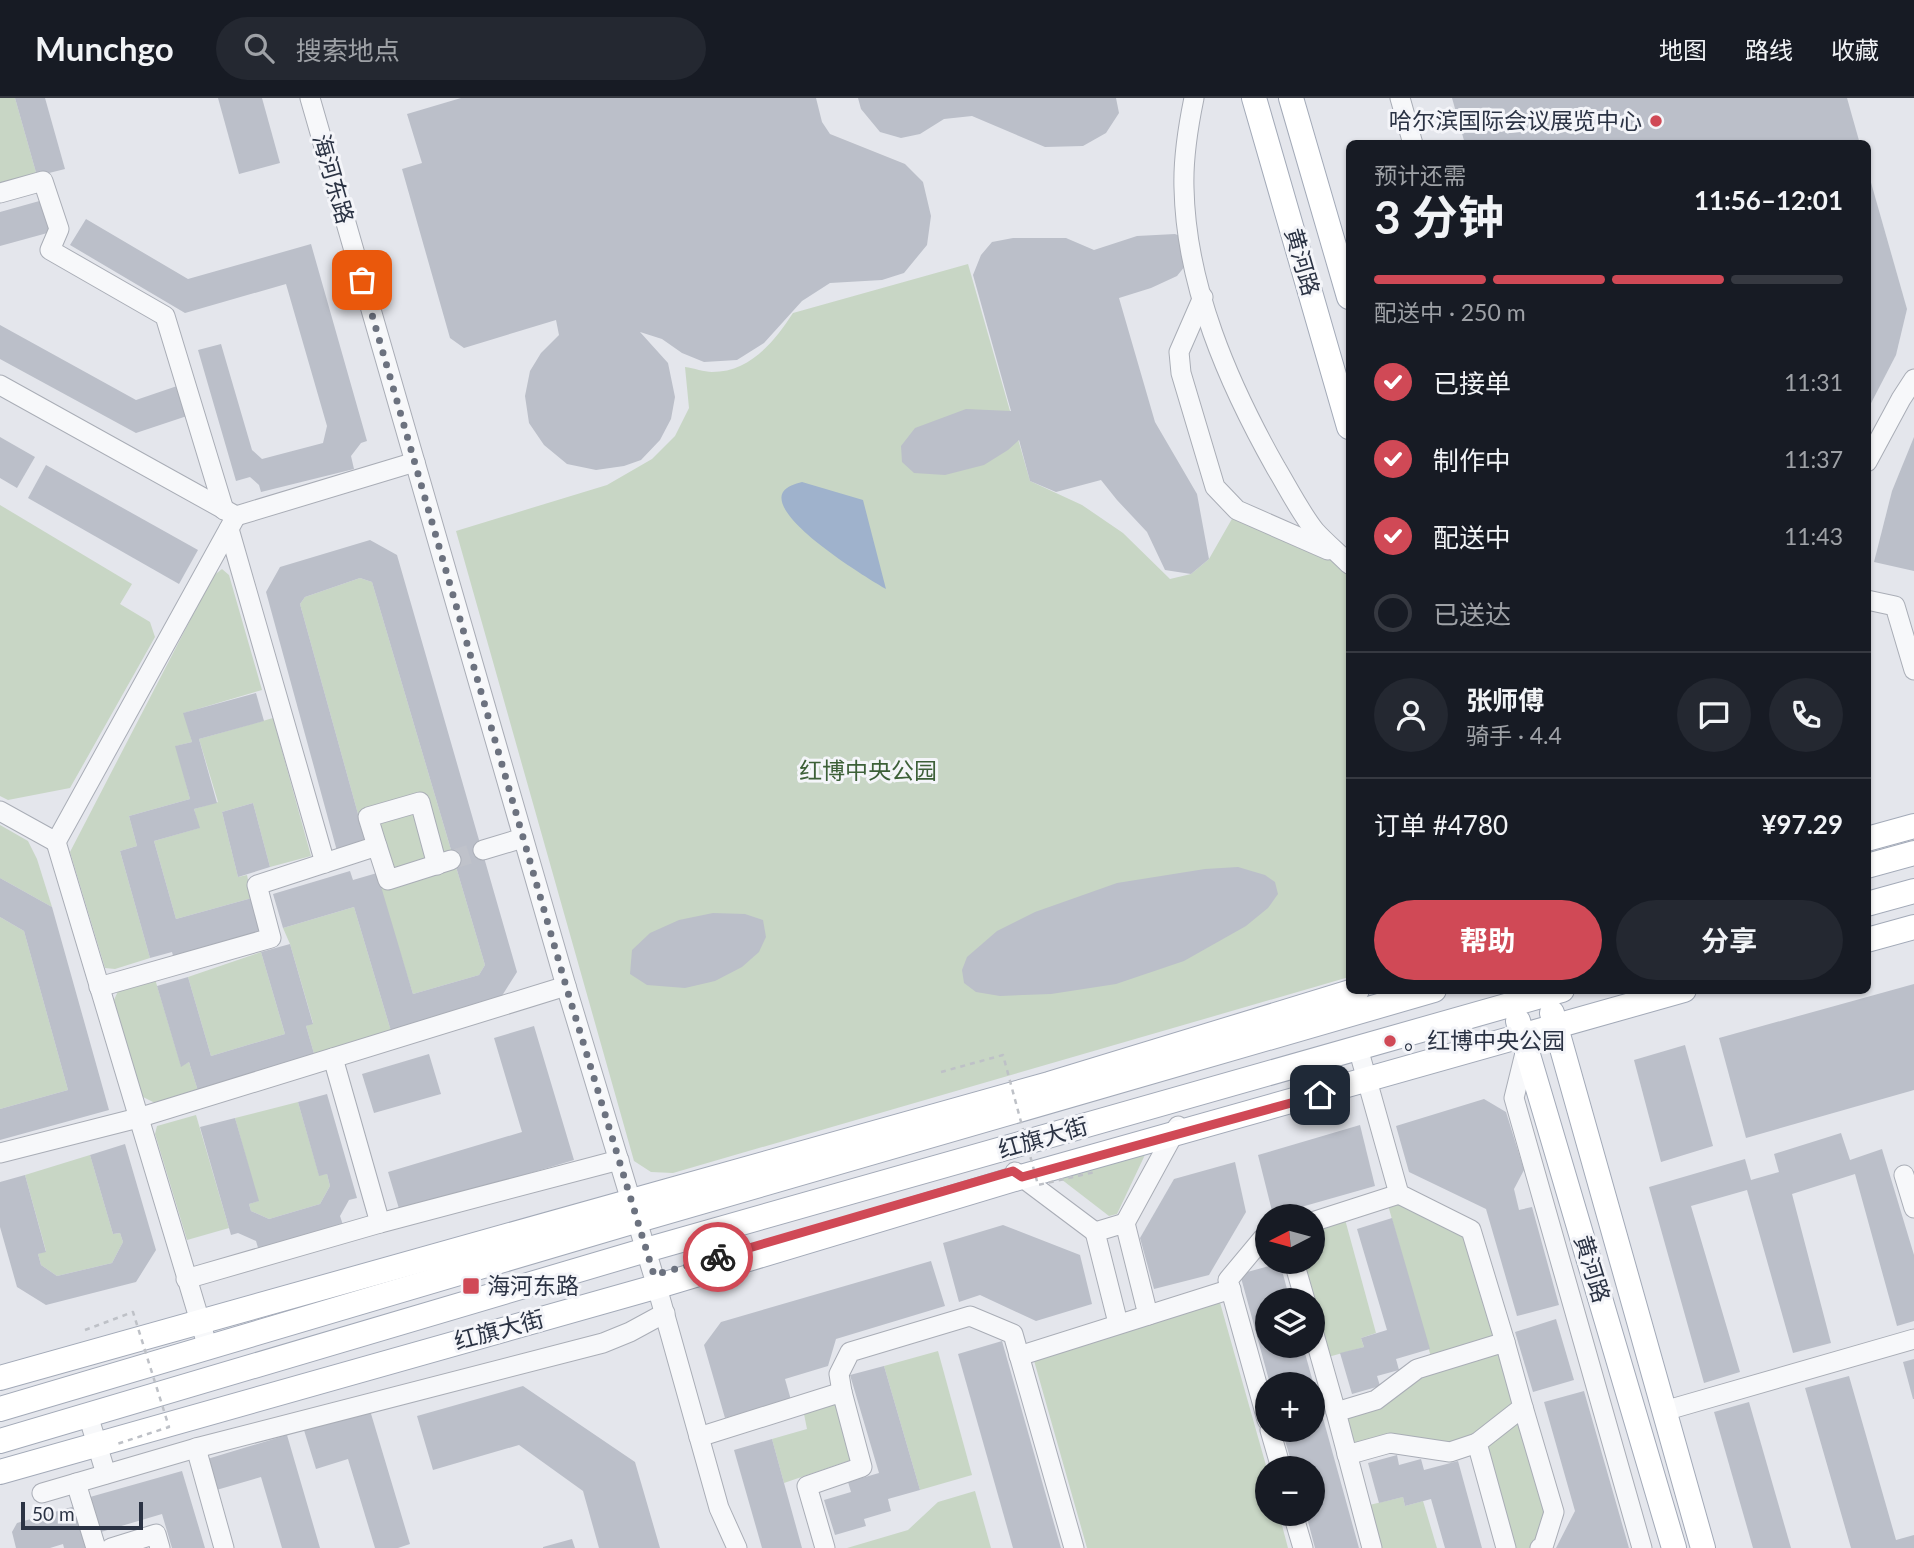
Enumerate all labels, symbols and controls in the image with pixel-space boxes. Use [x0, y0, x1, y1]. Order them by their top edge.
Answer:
search box [216, 17, 706, 80]
text: Munchgo [35, 28, 174, 68]
icon: search [240, 29, 278, 67]
text: 搜索地点 [296, 34, 400, 66]
text: 地图 [1659, 35, 1707, 64]
text: 路线 [1745, 35, 1793, 64]
text: 收藏 [1831, 35, 1879, 64]
place label: 哈尔滨国际会议展览中心 [1389, 106, 1642, 134]
marker: 哈尔滨国际会议展览中心 [1648, 113, 1664, 129]
street label: 海河东路 [308, 131, 360, 227]
text: 预计还需 [1374, 161, 1466, 189]
text: 11:56–12:01 [1694, 184, 1843, 216]
text: 3 分钟 [1374, 189, 1504, 244]
street label: 黄河路 [1280, 225, 1326, 299]
pin [332, 250, 392, 310]
icon: bag [343, 261, 381, 299]
text: 配送中 · 250 m [1374, 298, 1526, 326]
icon: check [1374, 363, 1412, 401]
text: 已接单 [1433, 367, 1511, 399]
text: 11:31 [1784, 368, 1843, 396]
icon: check [1374, 440, 1412, 478]
text: 制作中 [1433, 444, 1511, 476]
text: 11:37 [1784, 445, 1843, 473]
icon: check [1374, 517, 1412, 555]
text: 配送中 [1433, 521, 1511, 553]
text: 11:43 [1784, 522, 1843, 550]
text: 已送达 [1433, 598, 1511, 630]
button: person [1374, 678, 1448, 752]
button: chat [1677, 678, 1751, 752]
button: phone [1769, 678, 1843, 752]
text: 张师傅 [1466, 684, 1544, 716]
text: 骑手 · 4.4 [1466, 721, 1562, 749]
park label: 红博中央公园 [799, 756, 937, 784]
text: ¥97.29 [1761, 808, 1843, 840]
text: 订单 #4780 [1374, 809, 1508, 841]
button: 帮助 [1374, 900, 1602, 980]
button: 分享 [1616, 900, 1843, 980]
place label: 。红博中央公园 [1404, 1026, 1565, 1054]
marker: 。红博中央公园 [1382, 1033, 1398, 1049]
pin [1290, 1065, 1350, 1125]
icon: home [1301, 1076, 1339, 1114]
street label: 红旗大街 [995, 1111, 1091, 1163]
north arrow [1255, 1204, 1325, 1274]
map controls [1255, 1204, 1325, 1526]
courier [683, 1222, 753, 1292]
street label: 黄河路 [1569, 1232, 1616, 1306]
icon: bike [699, 1238, 737, 1276]
place label: 海河东路 [487, 1271, 579, 1299]
marker: 海河东路 [461, 1276, 481, 1296]
button: layers [1255, 1288, 1325, 1358]
street label: 红旗大街 [451, 1304, 547, 1354]
button: + [1255, 1372, 1325, 1442]
button: − [1255, 1456, 1325, 1526]
scale bar [21, 1499, 144, 1531]
text: 50 m [32, 1502, 75, 1525]

